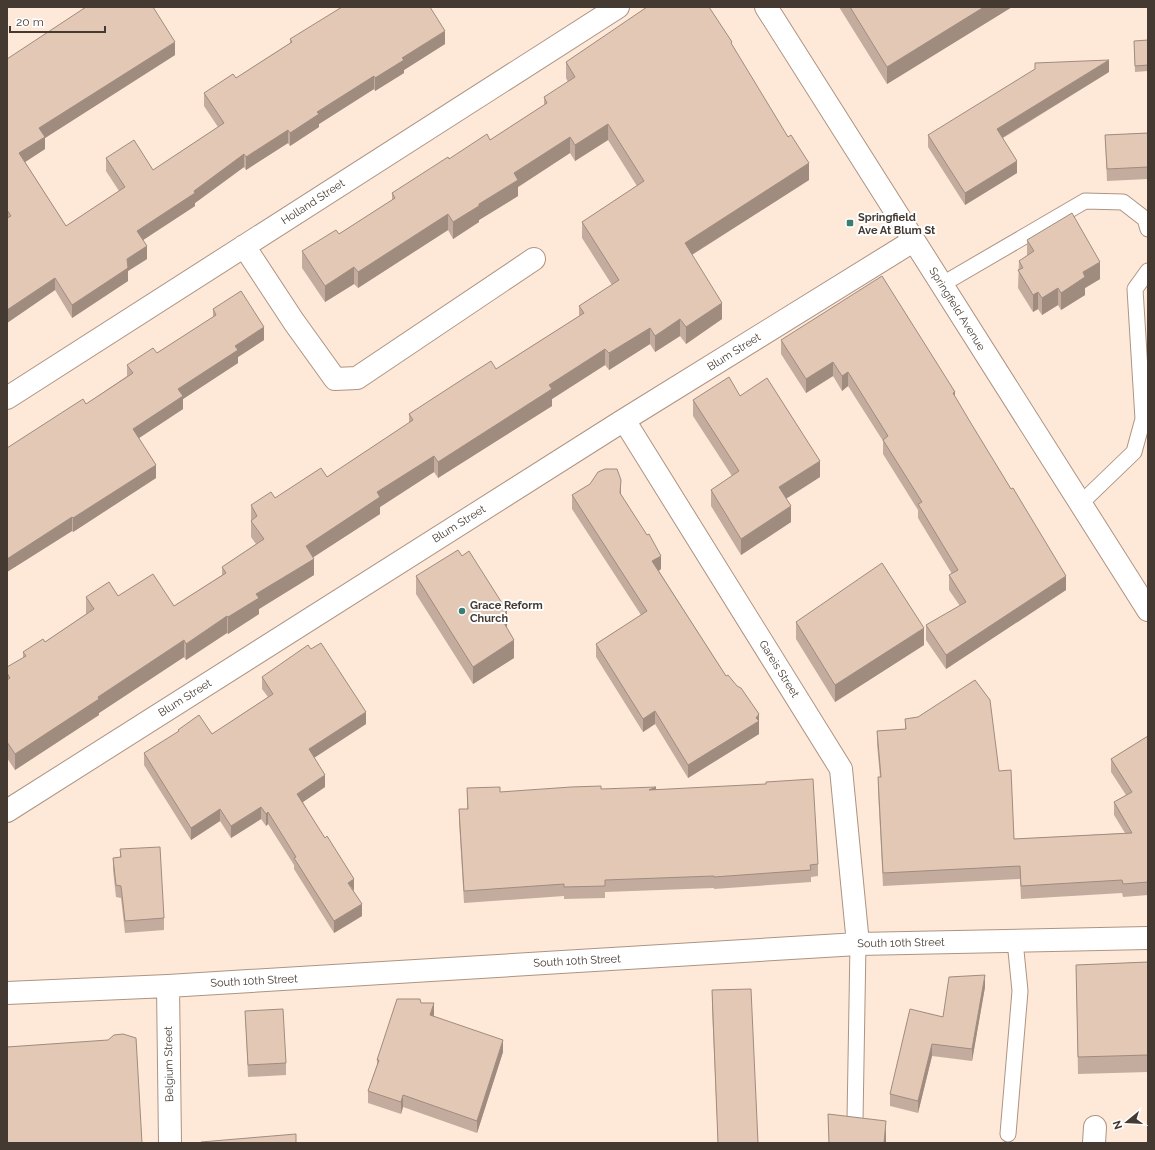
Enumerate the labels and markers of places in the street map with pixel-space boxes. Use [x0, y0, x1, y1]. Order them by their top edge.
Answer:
place label: Springfield Ave At Blum St [858, 211, 936, 237]
marker: Springfield Ave At Blum St [845, 218, 855, 228]
place label: Grace Reform Church [470, 599, 543, 625]
marker: Grace Reform Church [457, 606, 467, 616]

